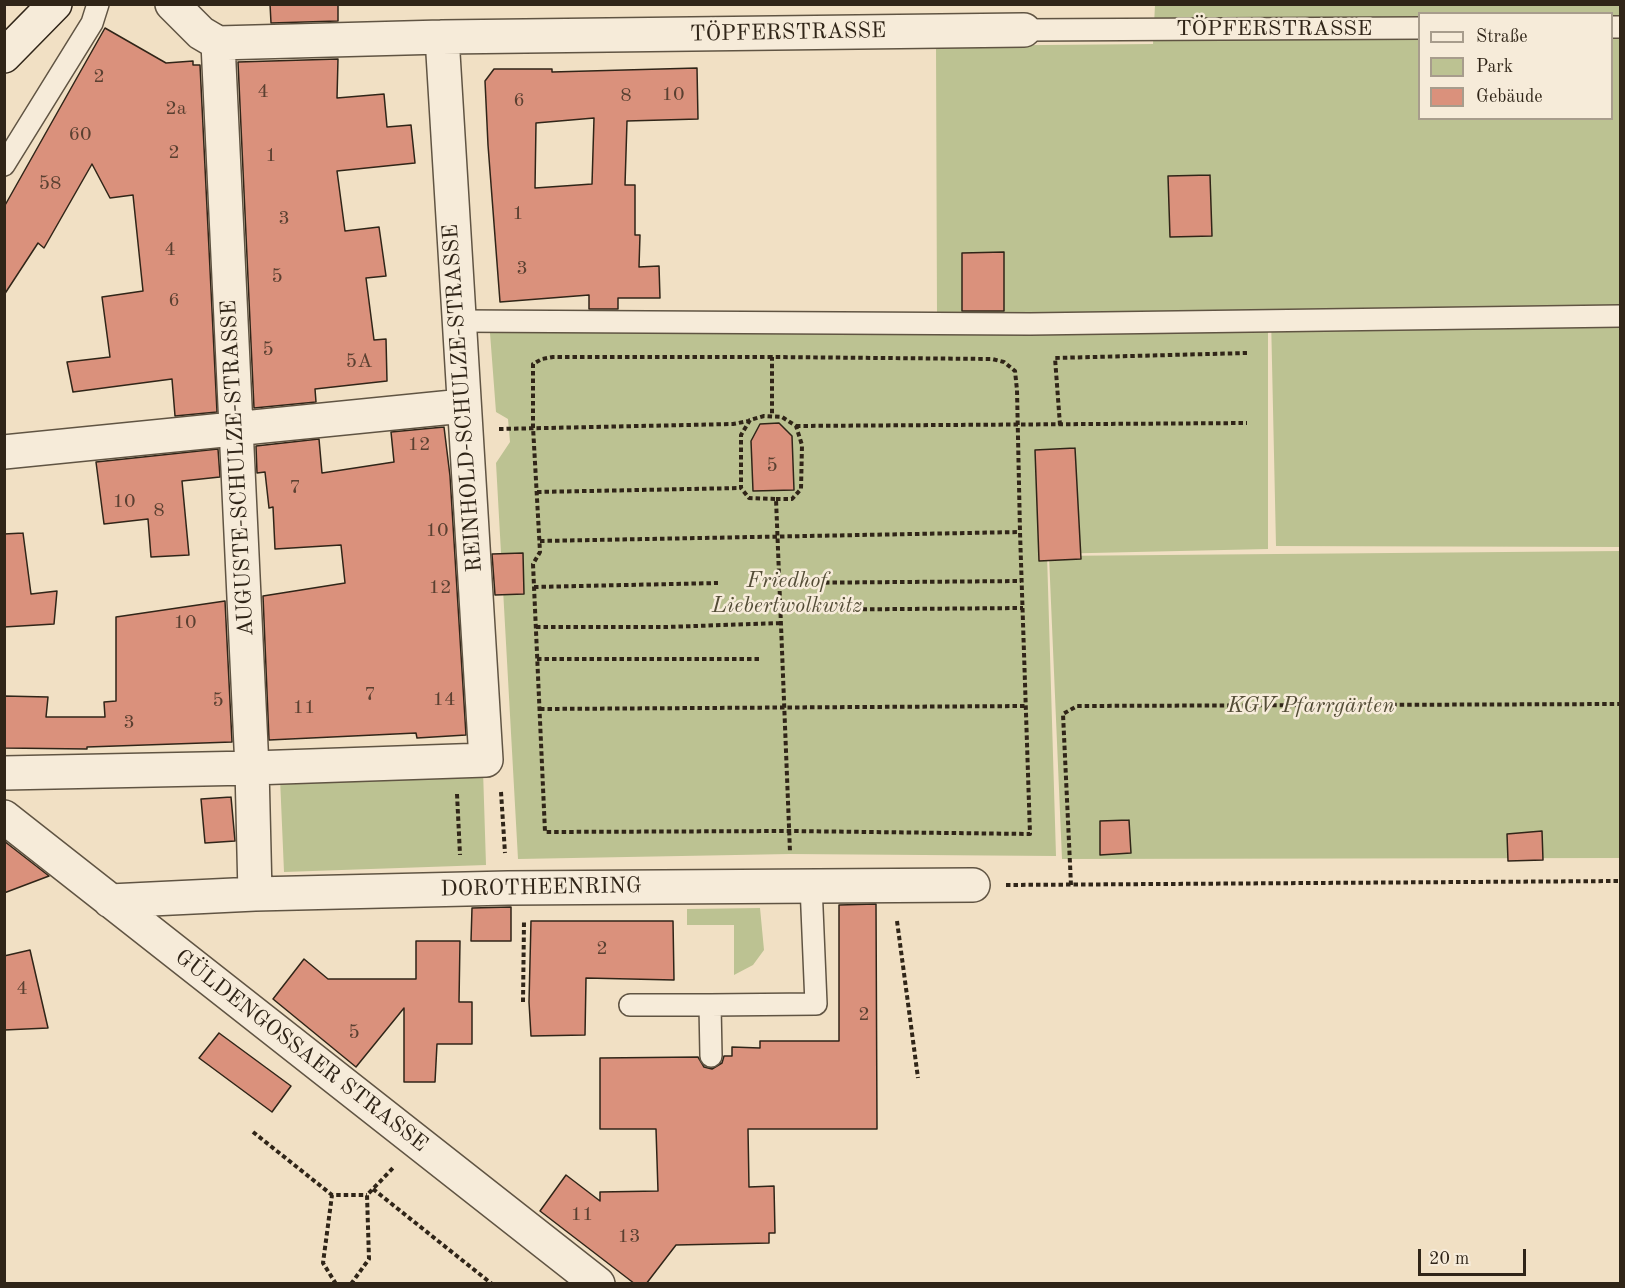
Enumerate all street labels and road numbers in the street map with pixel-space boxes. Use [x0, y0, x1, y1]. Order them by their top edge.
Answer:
street label: TÖPFERSTRASSE [1176, 16, 1372, 42]
street label: TÖPFERSTRASSE [690, 18, 886, 48]
street label: REINHOLD-SCHULZE-STRASSE [438, 223, 488, 573]
street label: AUGUSTE-SCHULZE-STRASSE [216, 299, 260, 637]
street label: DOROTHEENRING [440, 873, 642, 903]
street label: GÜLDENGOSSAER STRASSE [169, 944, 433, 1158]

